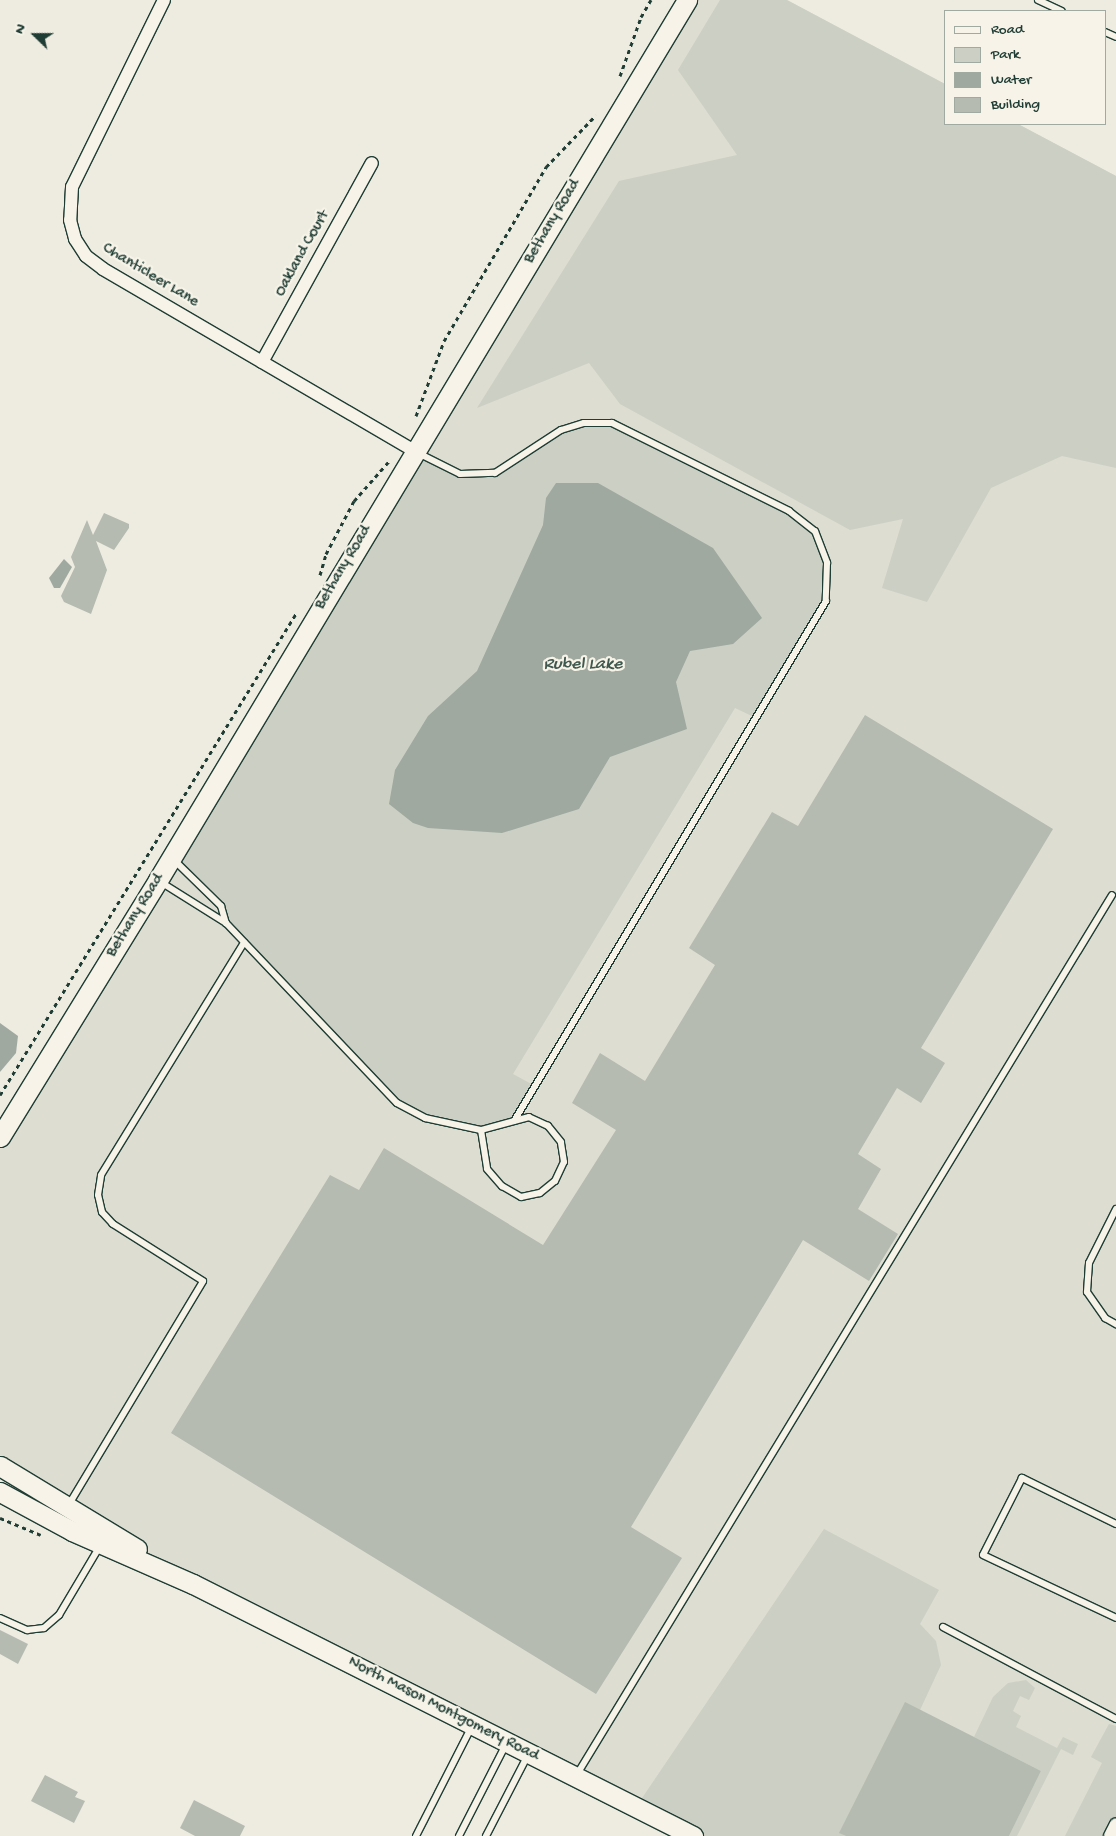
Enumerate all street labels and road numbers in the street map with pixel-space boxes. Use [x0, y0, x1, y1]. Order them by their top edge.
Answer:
street label: Bethany Road [520, 176, 586, 268]
street label: Oakland Court [271, 208, 335, 300]
street label: Chanticleer Lane [98, 240, 202, 312]
street label: Bethany Road [311, 522, 377, 614]
street label: Bethany Road [103, 871, 169, 961]
street label: North Mason Montgomery Road [344, 1653, 542, 1767]

